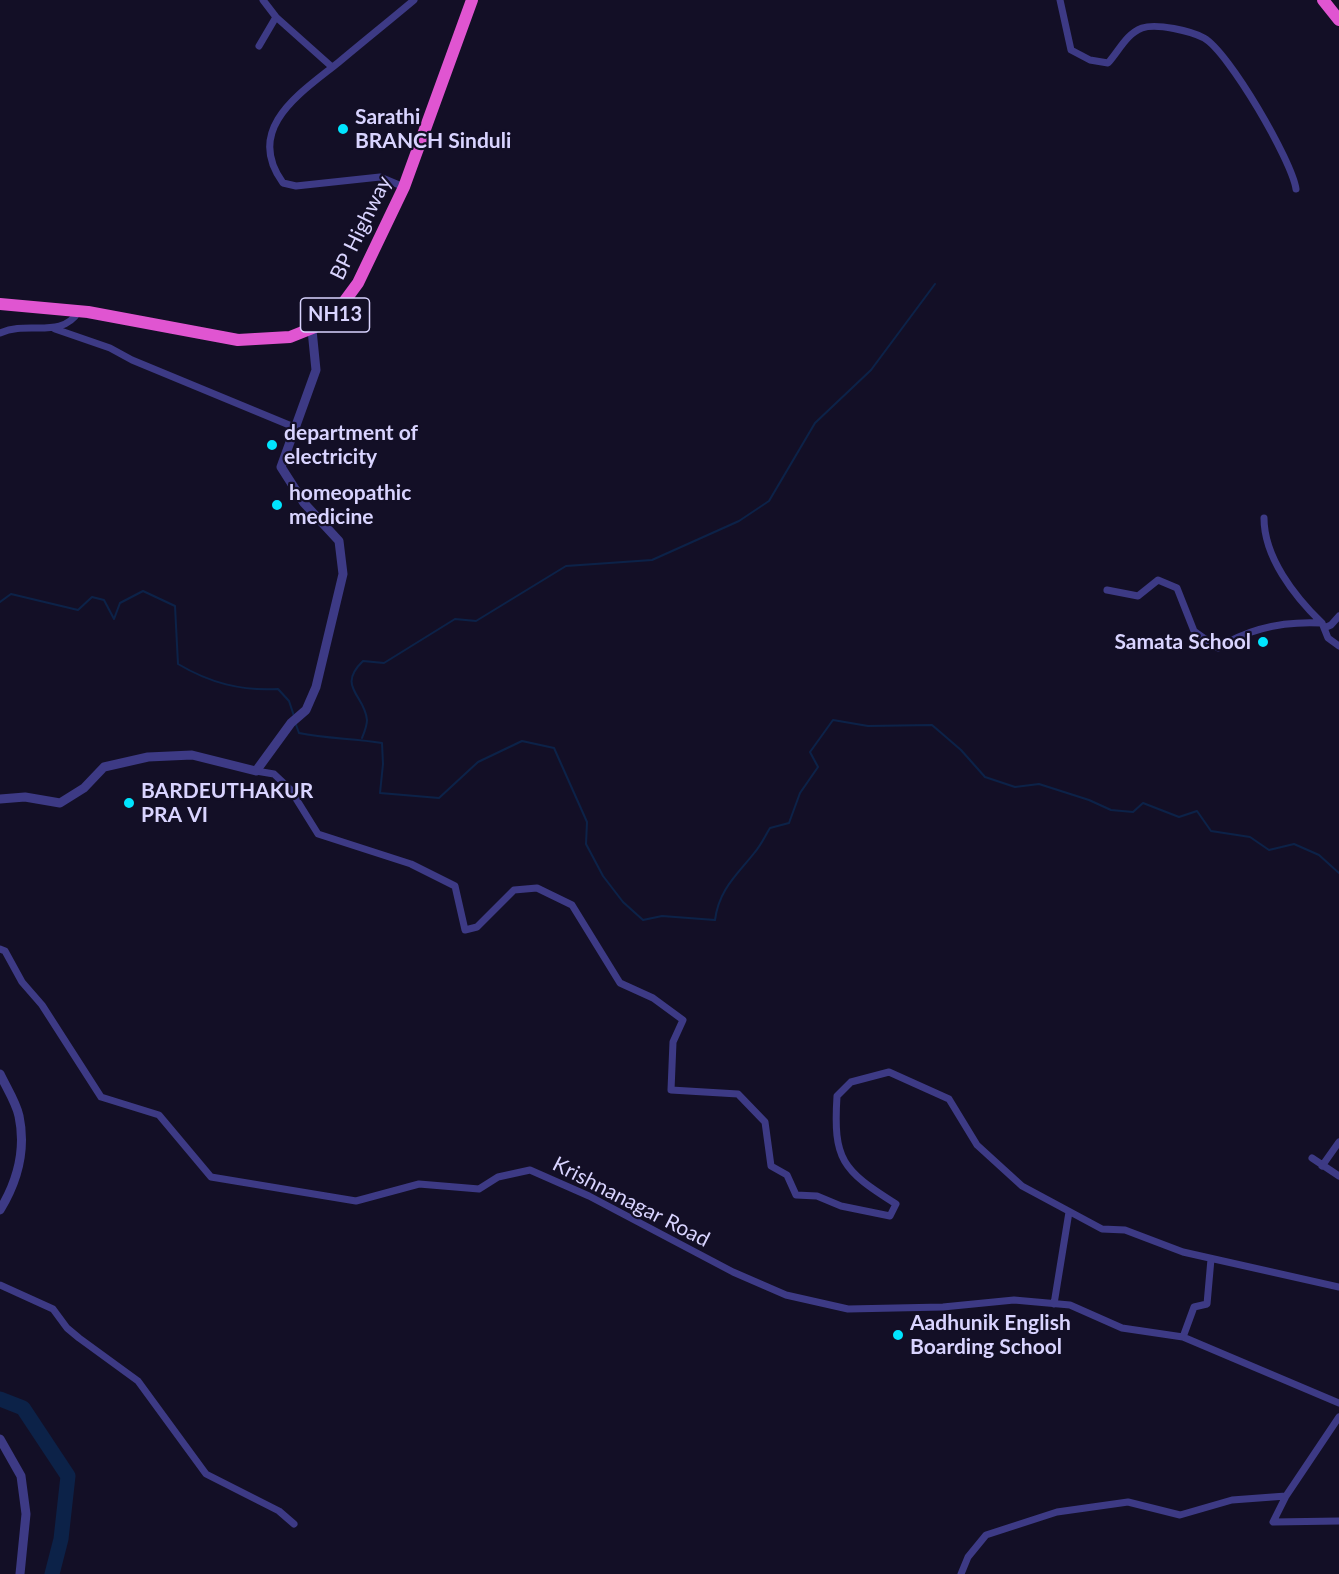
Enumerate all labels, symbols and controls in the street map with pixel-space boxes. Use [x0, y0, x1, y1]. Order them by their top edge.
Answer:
place label: Sarathi BRANCH Sinduli [355, 104, 511, 154]
marker: Sarathi BRANCH Sinduli [336, 122, 350, 136]
street label: BP Highway [325, 172, 397, 284]
road number: NH13 [300, 298, 370, 332]
place label: department of electricity [284, 420, 418, 470]
marker: department of electricity [265, 438, 279, 452]
place label: homeopathic medicine [289, 480, 411, 530]
marker: homeopathic medicine [270, 498, 284, 512]
place label: Samata School [1114, 629, 1251, 655]
marker: Samata School [1256, 635, 1270, 649]
place label: BARDEUTHAKUR PRA VI [141, 778, 313, 828]
marker: BARDEUTHAKUR PRA VI [122, 796, 136, 810]
street label: Krishnanagar Road [548, 1152, 714, 1252]
place label: Aadhunik English Boarding School [910, 1310, 1071, 1360]
marker: Aadhunik English Boarding School [891, 1328, 905, 1342]

